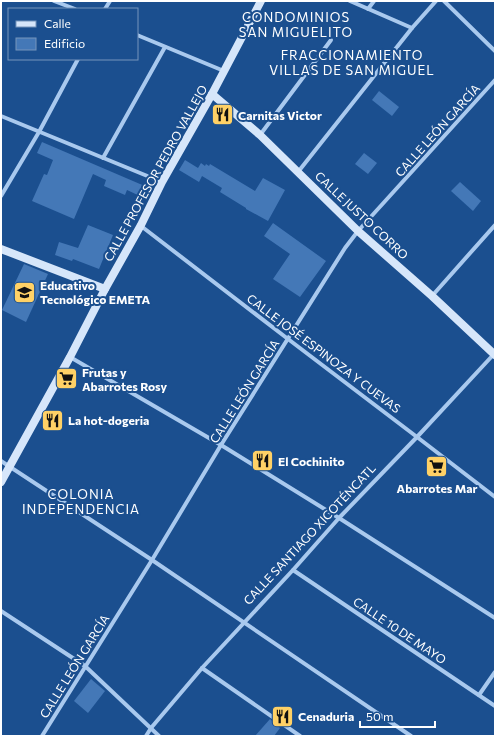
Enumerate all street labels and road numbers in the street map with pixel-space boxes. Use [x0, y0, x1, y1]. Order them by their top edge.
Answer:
street label: CALLE LEÓN GARCÍA [392, 81, 482, 179]
street label: CALLE PROFESOR PEDRO VALLEJO [101, 82, 210, 264]
street label: CALLE JUSTO CORRO [312, 168, 412, 263]
street label: CALLE JOSÉ ESPINOZA Y CUEVAS [244, 291, 404, 416]
street label: CALLE LEÓN GARCÍA [206, 337, 282, 445]
street label: CALLE SANTIAGO XICOTÉNCATL [240, 461, 378, 607]
street label: CALLE 10 DE MAYO [351, 594, 449, 666]
street label: CALLE LEÓN GARCÍA [36, 612, 112, 720]

